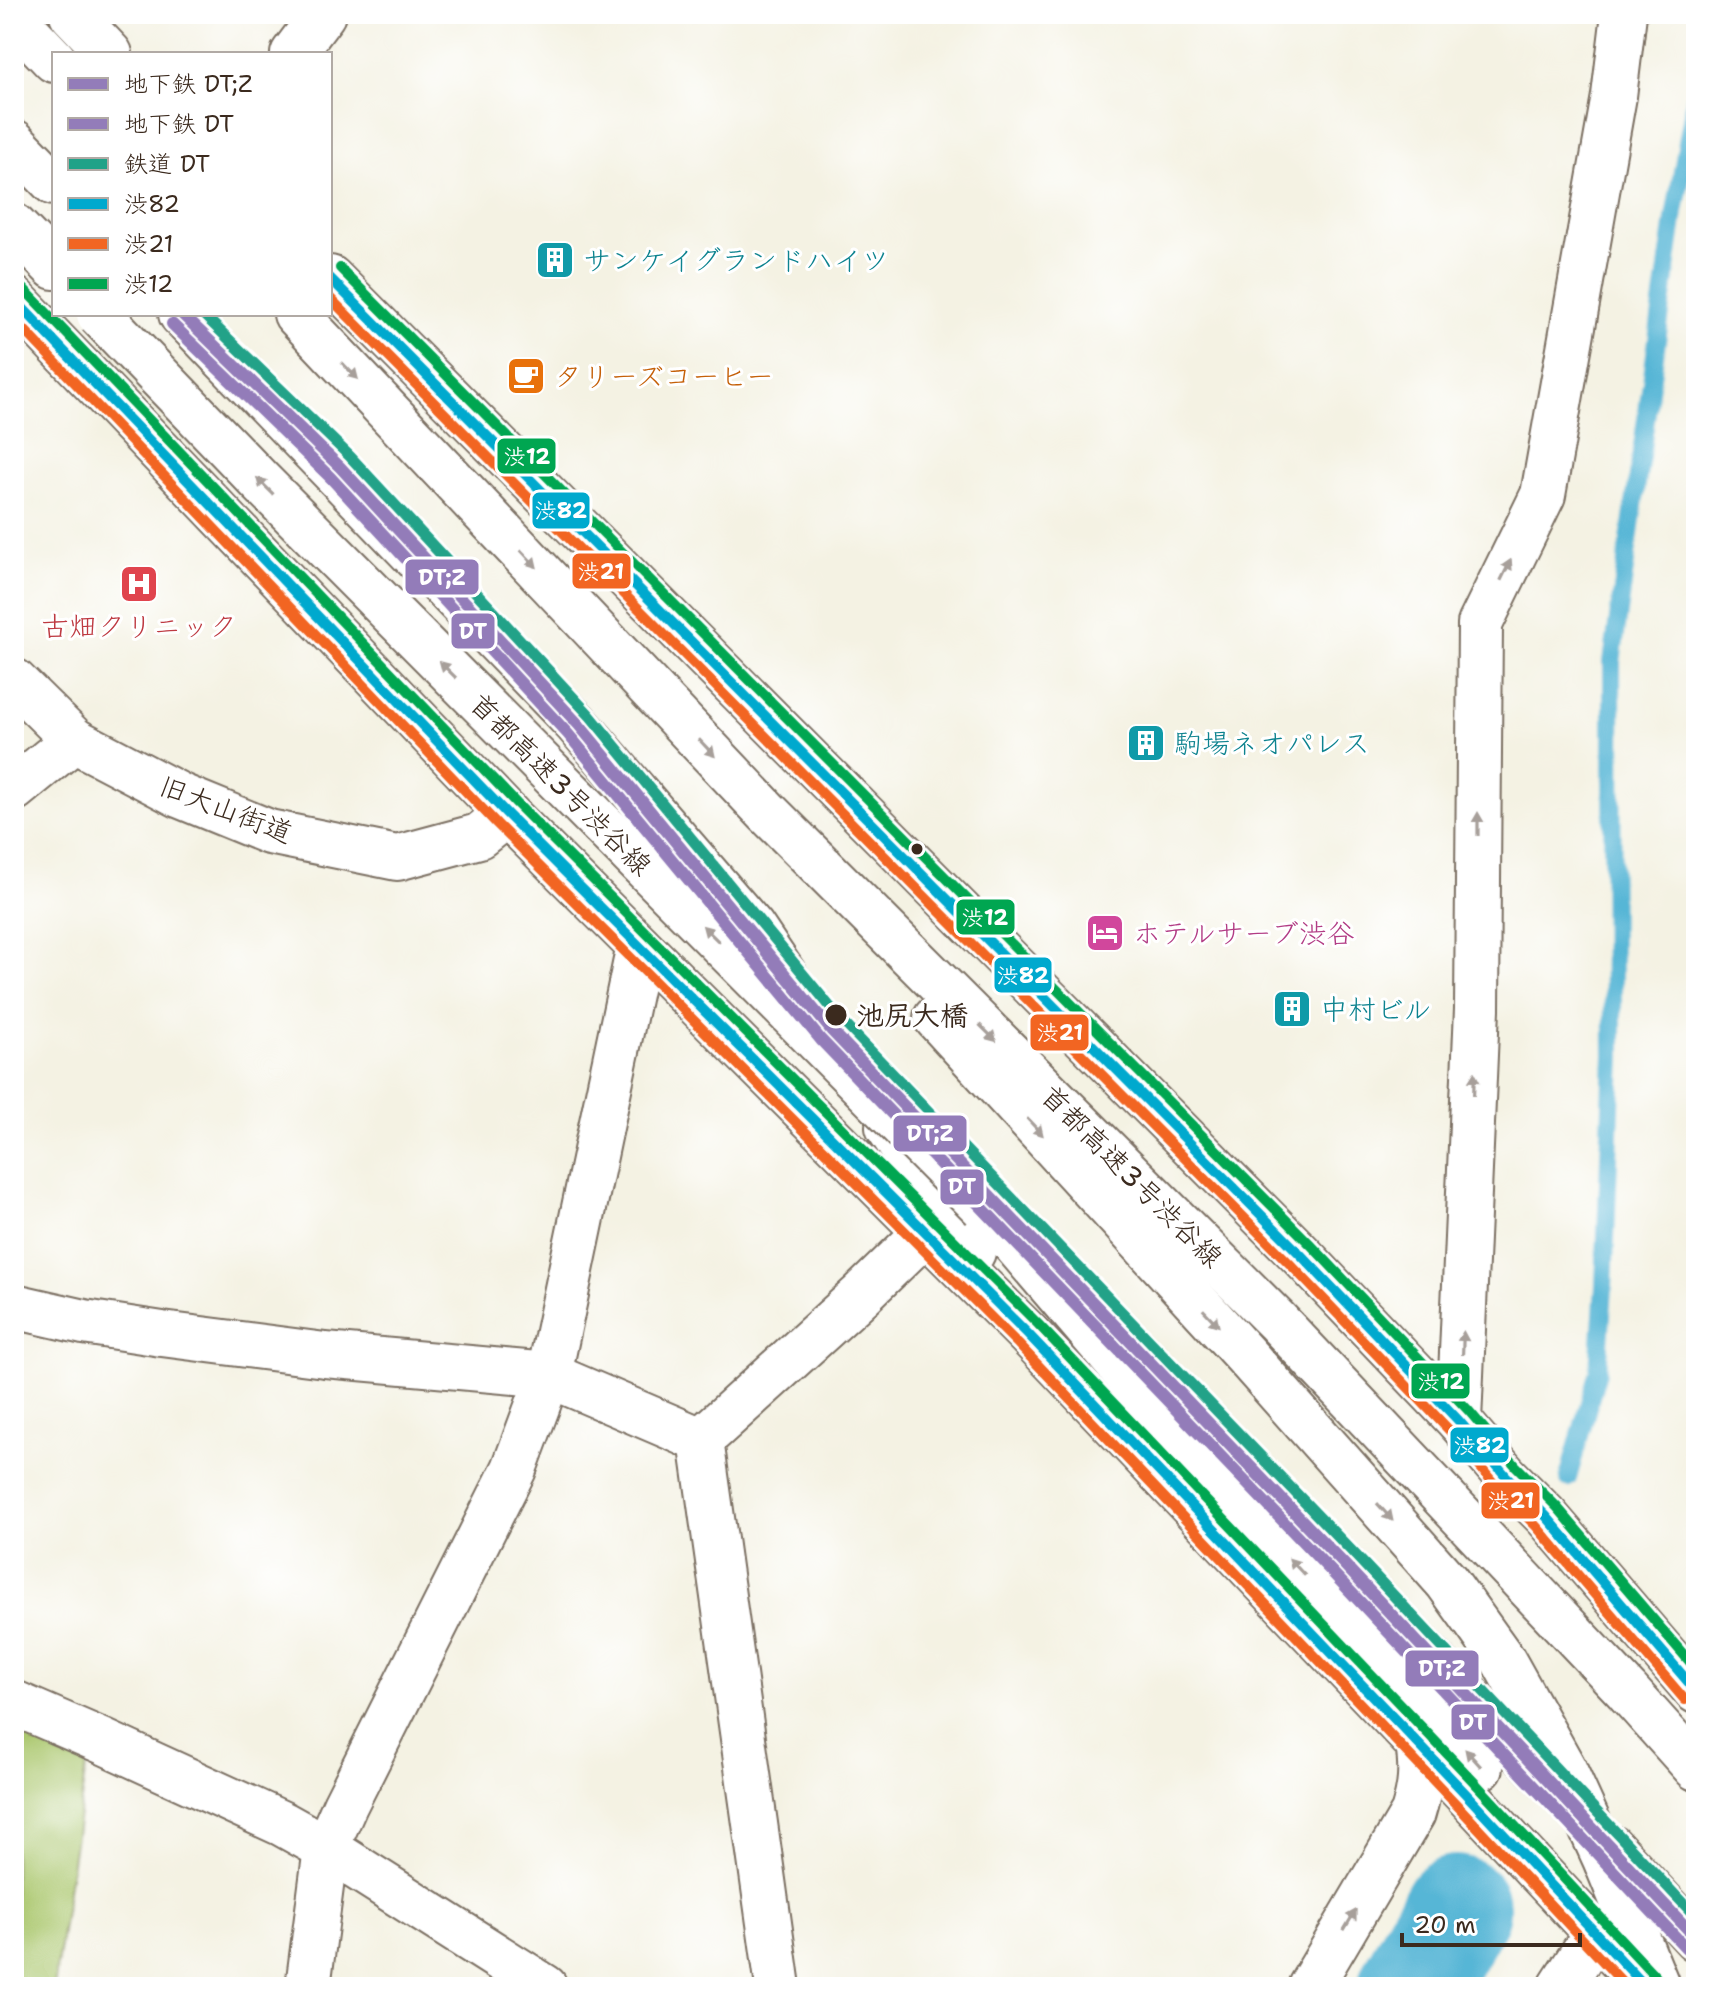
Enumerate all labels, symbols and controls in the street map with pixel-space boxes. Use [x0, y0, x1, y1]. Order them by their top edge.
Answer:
legend [52, 52, 332, 316]
text: 地下鉄 DT;Z [124, 68, 253, 100]
text: 地下鉄 DT [124, 108, 234, 140]
text: 鉄道 DT [124, 148, 210, 180]
text: 渋82 [124, 188, 180, 220]
text: 渋21 [124, 228, 174, 260]
building icon: サンケイグランドハイツ [534, 239, 576, 281]
place label: サンケイグランドハイツ [583, 241, 889, 279]
text: 渋12 [124, 268, 174, 300]
cafe icon: タリーズコーヒー [505, 355, 547, 397]
place label: タリーズコーヒー [554, 357, 774, 395]
one-way arrow [340, 361, 358, 380]
line badge: 渋12 [496, 437, 557, 475]
text: 渋12 [504, 442, 550, 471]
one-way arrow [256, 477, 275, 496]
line badge: 渋82 [531, 491, 591, 530]
text: 渋82 [535, 496, 587, 525]
one-way arrow [519, 549, 537, 568]
line badge: 渋21 [571, 552, 632, 590]
text: 渋21 [578, 557, 624, 586]
line badge: DT;Z [404, 558, 480, 596]
one-way arrow [1499, 558, 1513, 581]
hospital icon: 古畑クリニック [118, 563, 160, 605]
text: DT;Z [418, 563, 466, 592]
place label: 古畑クリニック [41, 607, 237, 645]
line badge: DT [450, 612, 496, 650]
text: DT [459, 617, 488, 646]
one-way arrow [440, 661, 458, 680]
street label: 首都高速3号渋谷線 [461, 684, 661, 884]
building icon: 駒場ネオパレス [1125, 722, 1167, 764]
place label: 駒場ネオパレス [1174, 724, 1370, 762]
one-way arrow [698, 738, 716, 757]
street label: 旧大山街道 [154, 766, 298, 852]
one-way arrow [1472, 811, 1485, 836]
unlabelled marker [909, 841, 925, 857]
line badge: 渋12 [955, 898, 1016, 936]
text: 渋12 [962, 903, 1008, 932]
hotel icon: ホテルサーブ渋谷 [1084, 912, 1126, 954]
place label: ホテルサーブ渋谷 [1133, 914, 1355, 952]
one-way arrow [702, 925, 721, 944]
line badge: 渋82 [993, 956, 1053, 994]
text: 渋82 [997, 961, 1049, 990]
building icon: 中村ビル [1271, 988, 1313, 1030]
place label: 中村ビル [1320, 990, 1431, 1028]
place label: 池尻大橋 [856, 996, 968, 1034]
marker: 池尻大橋 [823, 1002, 849, 1028]
line badge: 渋21 [1029, 1013, 1090, 1052]
text: 渋21 [1037, 1018, 1083, 1047]
one-way arrow [979, 1023, 998, 1042]
one-way arrow [1468, 1071, 1481, 1096]
street label: 首都高速3号渋谷線 [1032, 1076, 1232, 1276]
line badge: DT;Z [892, 1114, 968, 1153]
one-way arrow [1025, 1118, 1043, 1137]
text: DT;Z [906, 1119, 954, 1148]
line badge: DT [939, 1168, 985, 1206]
text: DT [948, 1172, 977, 1201]
one-way arrow [1202, 1309, 1220, 1328]
one-way arrow [1456, 1330, 1469, 1355]
line badge: 渋12 [1410, 1362, 1471, 1400]
text: 渋12 [1418, 1367, 1464, 1396]
line badge: 渋82 [1449, 1426, 1510, 1464]
text: 渋82 [1454, 1431, 1506, 1460]
line badge: 渋21 [1480, 1481, 1541, 1520]
text: 渋21 [1488, 1486, 1534, 1515]
one-way arrow [1375, 1502, 1393, 1521]
one-way arrow [1289, 1557, 1307, 1576]
line badge: DT;Z [1404, 1649, 1480, 1688]
text: DT;Z [1418, 1654, 1466, 1683]
line badge: DT [1450, 1703, 1496, 1741]
text: DT [1459, 1708, 1488, 1737]
one-way arrow [1464, 1748, 1482, 1768]
scale bar [1402, 1897, 1580, 1947]
one-way arrow [1343, 1909, 1357, 1931]
text: 20 m [1414, 1909, 1476, 1941]

